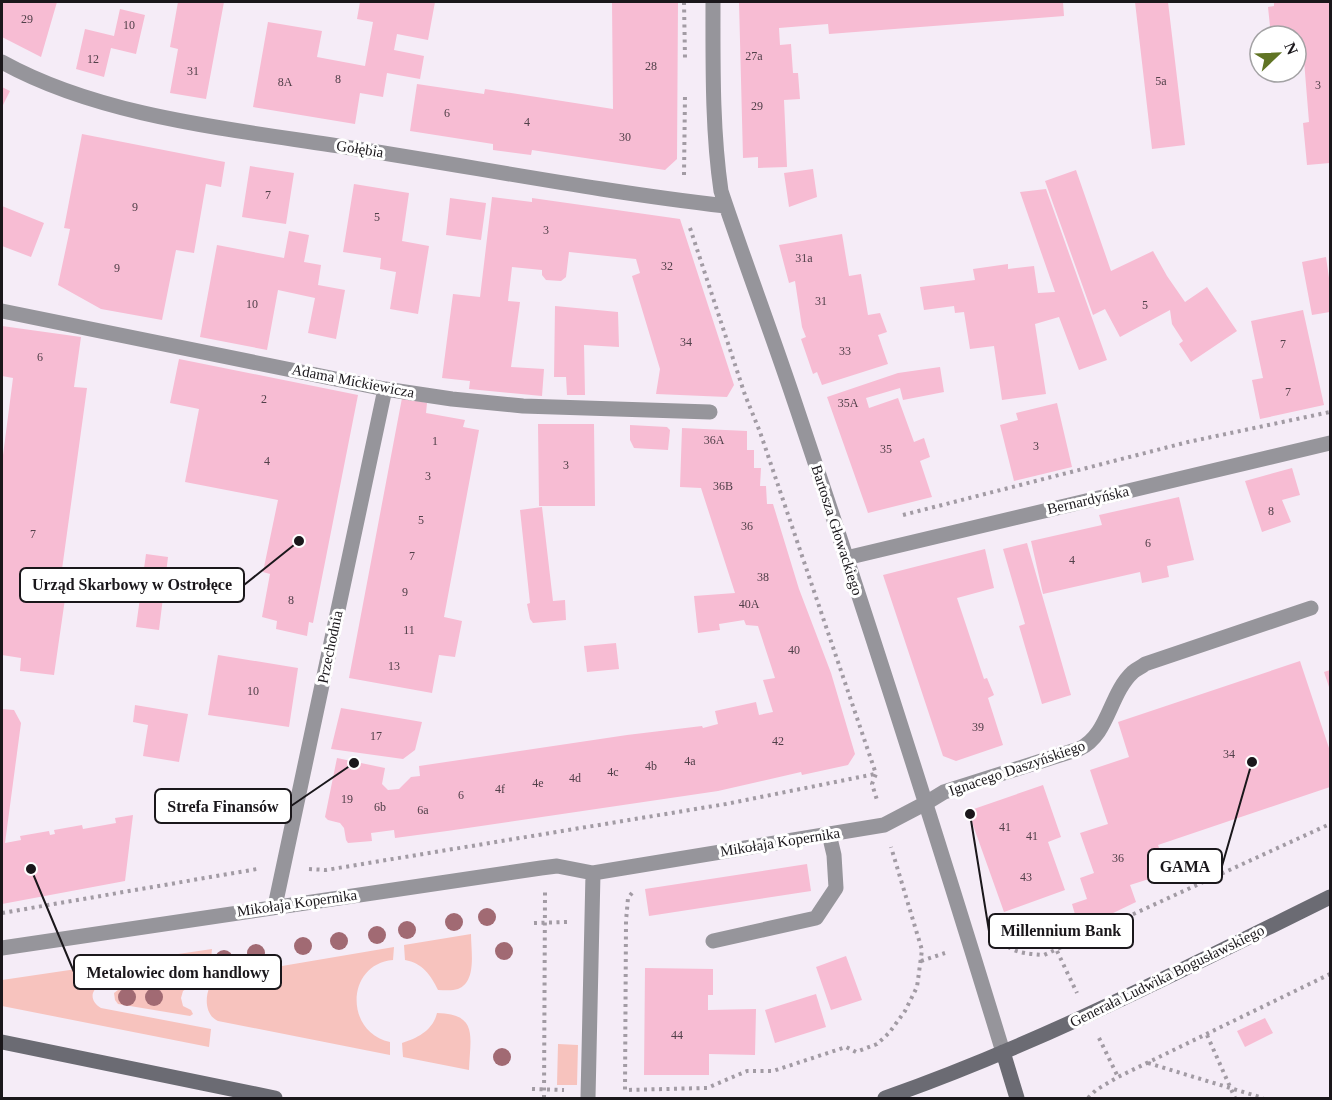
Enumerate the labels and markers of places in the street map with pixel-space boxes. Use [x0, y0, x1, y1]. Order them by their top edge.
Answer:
callout: Urząd Skarbowy w Ostrołęce [20, 568, 244, 602]
callout: Strefa Finansów [155, 789, 291, 823]
callout: GAMA [1148, 849, 1222, 883]
callout: Millennium Bank [989, 914, 1133, 948]
callout: Metalowiec dom handlowy [74, 955, 281, 989]

